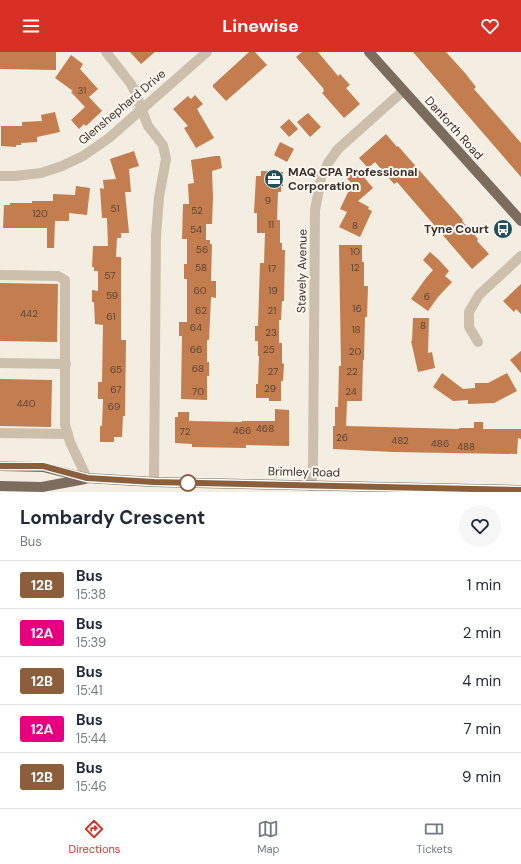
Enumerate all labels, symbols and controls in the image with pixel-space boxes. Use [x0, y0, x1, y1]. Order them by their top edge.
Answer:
text: Linewise [222, 14, 299, 38]
icon: menu [20, 15, 42, 37]
icon: heart [479, 15, 501, 37]
street label: Glenshephard Drive [75, 66, 169, 148]
house number: 31 [78, 84, 86, 97]
street label: Danforth Road [421, 93, 487, 163]
place label: MAQ CPA Professional Corporation [288, 164, 418, 194]
office icon: MAQ CPA Professional Corporation [263, 168, 285, 190]
house number: 9 [265, 194, 271, 207]
house number: 51 [110, 202, 120, 215]
house number: 52 [191, 204, 203, 217]
house number: 120 [32, 207, 48, 220]
house number: 11 [268, 218, 274, 231]
bus stop icon: Tyne Court [492, 218, 514, 240]
house number: 8 [352, 219, 358, 232]
place label: Tyne Court [424, 221, 489, 237]
house number: 54 [190, 223, 202, 236]
street label: Stavely Avenue [293, 229, 311, 313]
house number: 56 [196, 243, 208, 256]
house number: 10 [350, 245, 360, 258]
house number: 58 [195, 261, 207, 274]
house number: 12 [351, 261, 360, 274]
house number: 17 [268, 262, 276, 275]
house number: 57 [104, 269, 116, 282]
house number: 60 [193, 284, 207, 297]
house number: 19 [268, 284, 278, 297]
house number: 59 [106, 289, 118, 302]
house number: 6 [424, 290, 430, 303]
house number: 16 [352, 302, 362, 315]
house number: 62 [195, 304, 207, 317]
house number: 21 [268, 304, 276, 317]
house number: 442 [20, 307, 38, 320]
house number: 61 [106, 310, 116, 323]
house number: 8 [420, 319, 426, 332]
house number: 64 [190, 321, 202, 334]
house number: 18 [351, 323, 361, 336]
house number: 23 [265, 326, 277, 339]
house number: 66 [190, 343, 202, 356]
house number: 25 [263, 343, 275, 356]
house number: 20 [349, 345, 361, 358]
house number: 68 [192, 362, 204, 375]
house number: 65 [110, 363, 122, 376]
house number: 27 [268, 365, 278, 378]
house number: 22 [346, 365, 358, 378]
house number: 29 [264, 382, 276, 395]
house number: 67 [110, 383, 122, 396]
house number: 70 [192, 385, 204, 398]
house number: 24 [345, 385, 357, 398]
house number: 440 [17, 397, 36, 410]
house number: 69 [108, 400, 120, 413]
house number: 468 [256, 422, 274, 435]
house number: 466 [233, 424, 251, 437]
house number: 72 [180, 425, 191, 438]
house number: 26 [336, 431, 348, 444]
house number: 482 [391, 434, 409, 447]
house number: 486 [431, 437, 449, 450]
house number: 488 [457, 440, 475, 453]
street label: Brimley Road [268, 463, 340, 481]
unlabelled marker [179, 474, 197, 492]
text: Lombardy Crescent [20, 505, 205, 530]
button: heart [459, 505, 501, 547]
text: Bus [20, 533, 42, 550]
text: Bus [76, 566, 103, 586]
text: 1 min [467, 575, 501, 595]
text: 12B [31, 576, 53, 594]
text: 15:38 [76, 586, 106, 603]
text: Bus [76, 614, 103, 634]
text: 2 min [463, 623, 501, 643]
text: 12A [30, 624, 54, 642]
text: 15:39 [76, 634, 106, 651]
text: Bus [76, 662, 103, 682]
text: 4 min [462, 671, 501, 691]
text: 12B [31, 672, 53, 690]
text: 15:41 [76, 682, 103, 699]
text: Bus [76, 710, 103, 730]
text: 7 min [463, 719, 501, 739]
text: 12A [30, 720, 54, 738]
text: 15:44 [76, 730, 106, 747]
text: Bus [76, 758, 103, 778]
text: 9 min [462, 767, 501, 787]
text: 12B [31, 768, 53, 786]
text: 15:46 [76, 778, 107, 795]
tab: Directions [68, 818, 120, 856]
tab: Map [257, 818, 279, 856]
tab: Tickets [416, 818, 453, 856]

